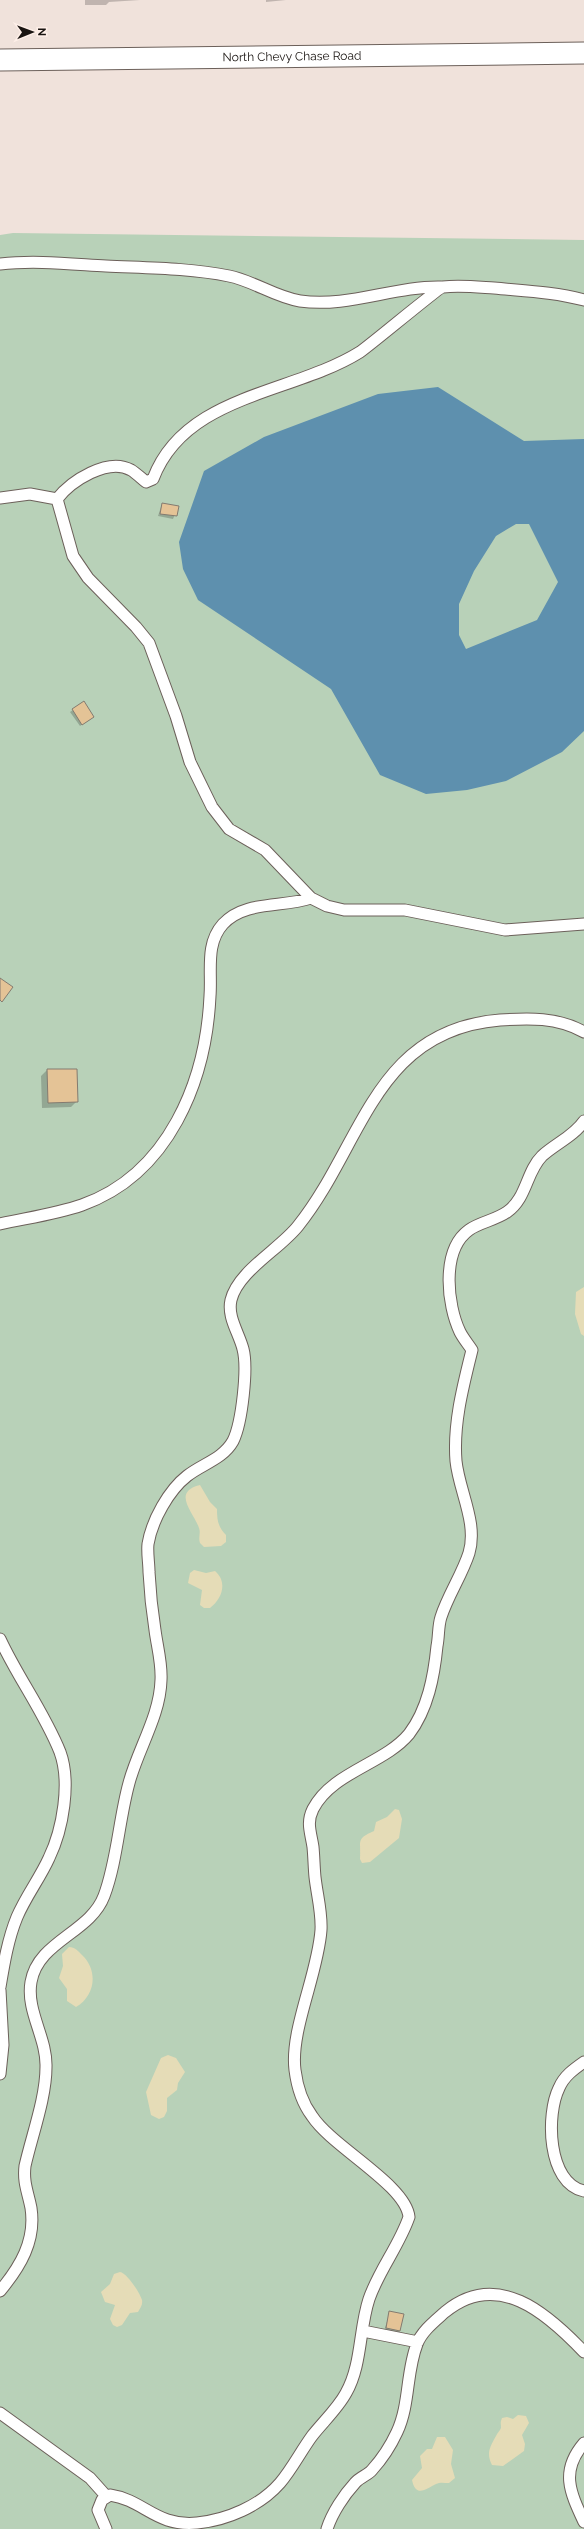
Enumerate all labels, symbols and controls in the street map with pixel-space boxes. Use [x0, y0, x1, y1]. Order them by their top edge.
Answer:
north arrow [12, 12, 52, 52]
text: N [35, 28, 48, 36]
street label: North Chevy Chase Road [222, 49, 362, 64]

